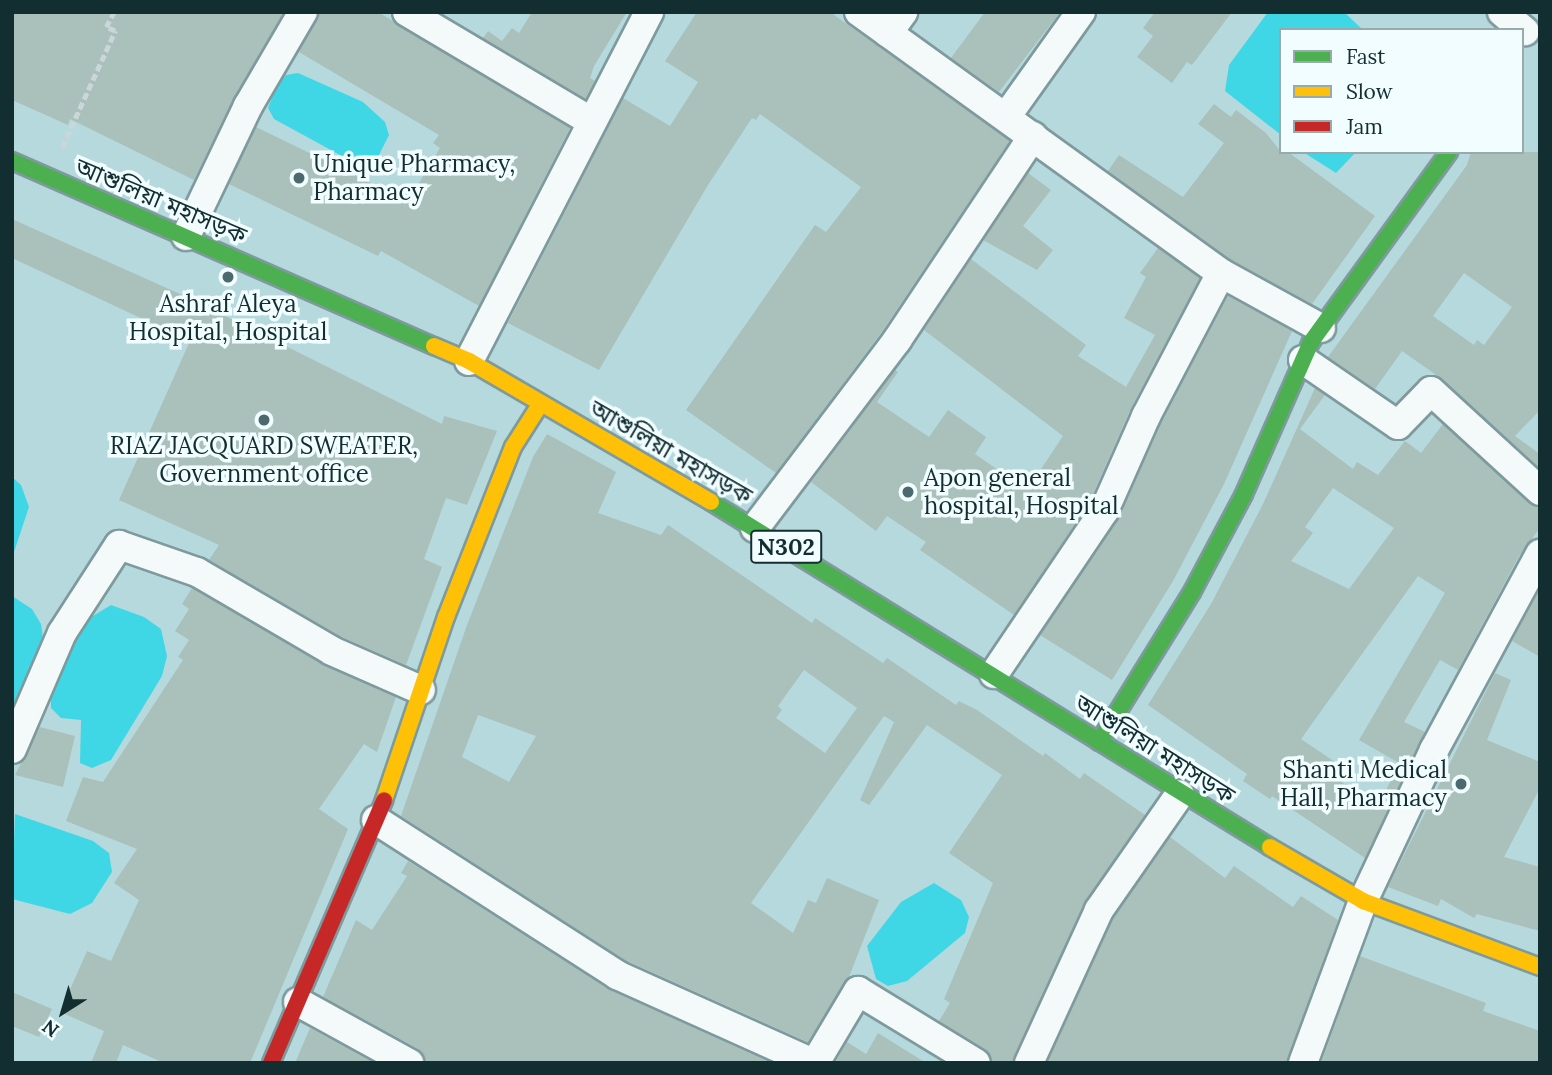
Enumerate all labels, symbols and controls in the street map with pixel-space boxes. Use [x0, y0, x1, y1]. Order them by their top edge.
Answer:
legend [1279, 28, 1524, 154]
text: Fast [1346, 43, 1385, 70]
text: Slow [1346, 78, 1393, 105]
text: Jam [1346, 113, 1383, 140]
place label: Unique Pharmacy, Pharmacy [313, 150, 515, 206]
street label: আশুলিয়া মহাসড়ক [71, 152, 251, 250]
marker: Unique Pharmacy, Pharmacy [291, 170, 307, 186]
marker: Ashraf Aleya Hospital, Hospital [218, 267, 238, 287]
place label: Ashraf Aleya Hospital, Hospital [129, 290, 327, 346]
street label: আশুলিয়া মহাসড়ক [585, 394, 757, 510]
marker: RIAZ JACQUARD SWEATER, Government office [256, 412, 272, 428]
place label: RIAZ JACQUARD SWEATER, Government office [110, 432, 418, 488]
place label: Apon general hospital, Hospital [924, 464, 1119, 520]
marker: Apon general hospital, Hospital [898, 482, 918, 502]
road number: N302 [749, 527, 823, 566]
street label: আশুলিয়া মহাসড়ক [1070, 688, 1240, 810]
place label: Shanti Medical Hall, Pharmacy [1280, 756, 1447, 812]
marker: Shanti Medical Hall, Pharmacy [1453, 776, 1469, 792]
north arrow [28, 977, 98, 1047]
text: N [37, 1015, 63, 1043]

